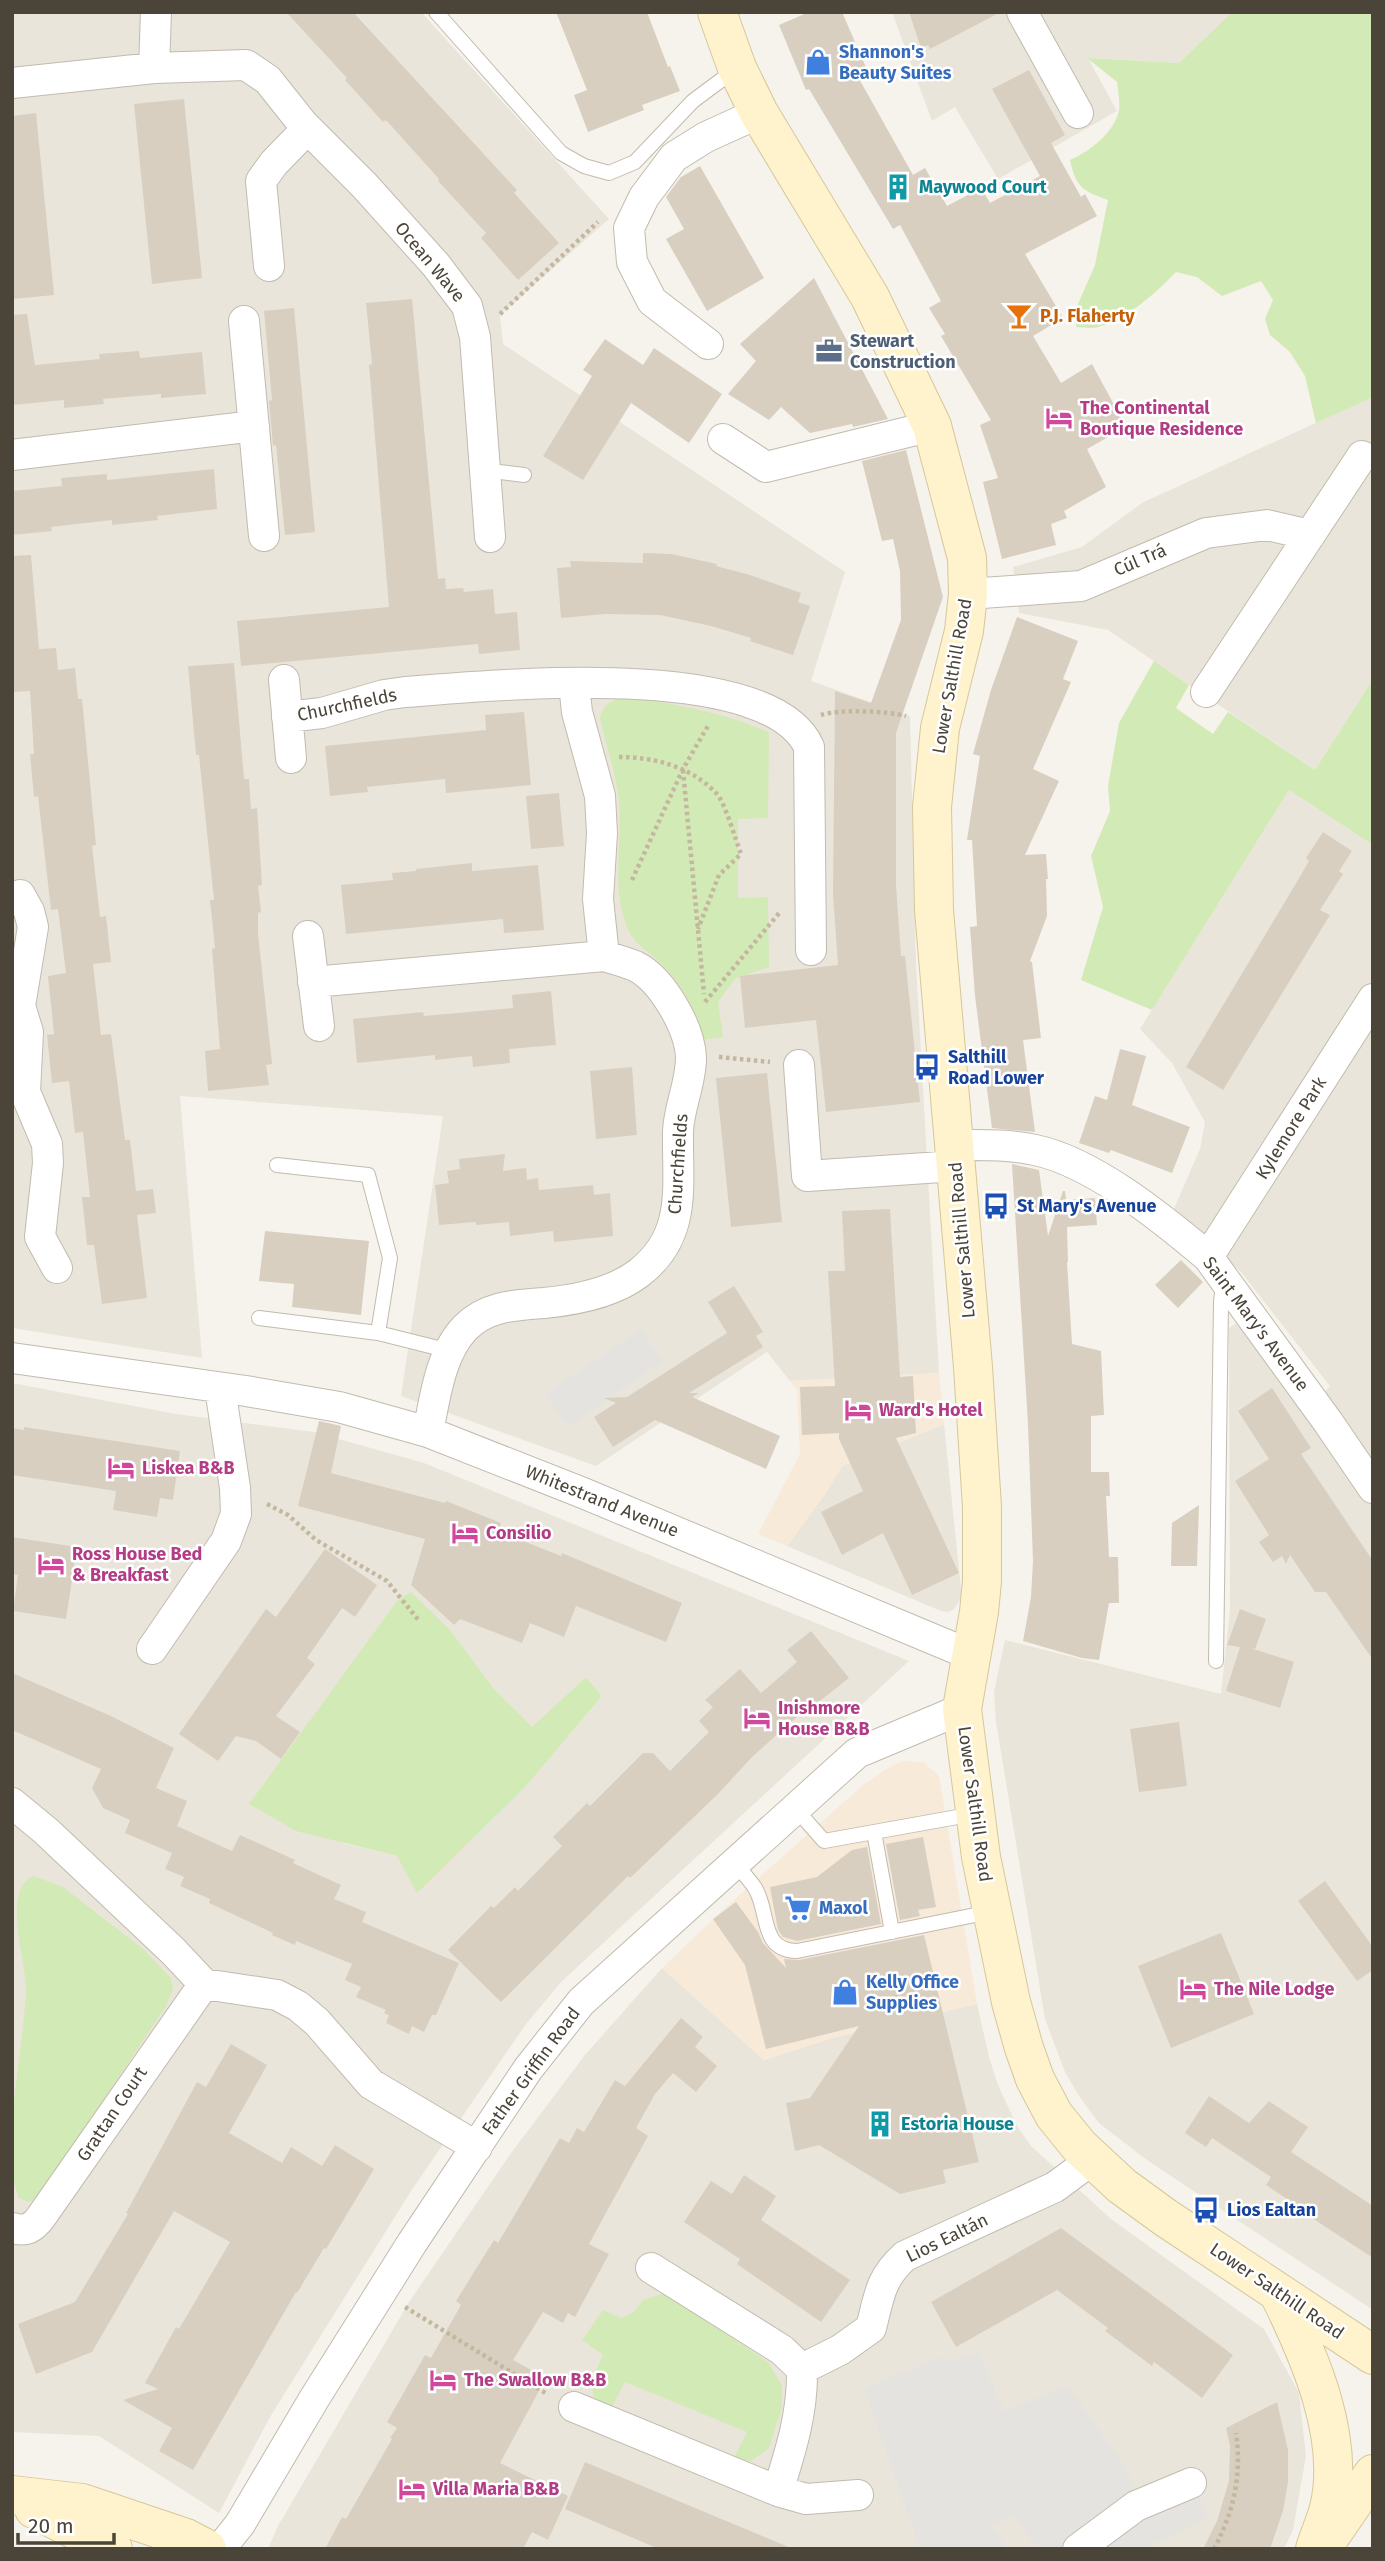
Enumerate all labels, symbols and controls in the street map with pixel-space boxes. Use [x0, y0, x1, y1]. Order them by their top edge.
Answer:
place label: Shannon's Beauty Suites [839, 41, 952, 84]
shop icon: Shannon's Beauty Suites [803, 47, 833, 77]
building icon: Maywood Court [883, 172, 913, 202]
place label: Maywood Court [919, 176, 1048, 198]
street label: Ocean Wave [390, 217, 470, 307]
bar icon: P.J. Flaherty [1004, 301, 1034, 331]
place label: P.J. Flaherty [1040, 305, 1135, 327]
place label: Stewart Construction [850, 330, 956, 373]
office icon: Stewart Construction [814, 336, 844, 366]
place label: The Continental Boutique Residence [1080, 397, 1243, 440]
hotel icon: The Continental Boutique Residence [1044, 403, 1074, 433]
street label: Cúl Trá [1110, 539, 1170, 581]
street label: Lower Salthill Road [928, 597, 976, 755]
street label: Churchfields [295, 684, 399, 726]
place label: Salthill Road Lower [948, 1046, 1045, 1089]
bus stop icon: Salthill Road Lower [912, 1052, 942, 1082]
street label: Kylemore Park [1251, 1072, 1332, 1183]
street label: Churchfields [664, 1113, 692, 1215]
street label: Lower Salthill Road [944, 1161, 980, 1319]
bus stop icon: St Mary's Avenue [981, 1191, 1011, 1221]
place label: St Mary's Avenue [1017, 1195, 1156, 1217]
street label: Saint Mary's Avenue [1198, 1252, 1314, 1396]
hotel icon: Ward's Hotel [843, 1395, 873, 1425]
place label: Ward's Hotel [879, 1399, 983, 1421]
hotel icon: Liskea B&B [106, 1453, 136, 1483]
place label: Liskea B&B [142, 1457, 234, 1479]
street label: Whitestrand Avenue [522, 1460, 682, 1542]
hotel icon: Consilio [450, 1518, 480, 1548]
place label: Consilio [486, 1522, 552, 1544]
place label: Ross House Bed & Breakfast [72, 1543, 202, 1586]
hotel icon: Ross House Bed & Breakfast [36, 1549, 66, 1579]
place label: Inishmore House B&B [778, 1697, 870, 1740]
hotel icon: Inishmore House B&B [742, 1703, 772, 1733]
street label: Lower Salthill Road [953, 1725, 997, 1883]
supermarket icon: Maxol [783, 1893, 813, 1923]
place label: Maxol [819, 1897, 869, 1919]
place label: Kelly Office Supplies [866, 1971, 959, 2014]
hotel icon: The Nile Lodge [1178, 1974, 1208, 2004]
shop icon: Kelly Office Supplies [830, 1977, 860, 2007]
place label: The Nile Lodge [1214, 1978, 1334, 2000]
street label: Father Griffin Road [477, 2003, 585, 2139]
street label: Grattan Court [72, 2062, 152, 2166]
building icon: Estoria House [865, 2109, 895, 2139]
place label: Estoria House [901, 2113, 1014, 2135]
bus stop icon: Lios Ealtan [1191, 2195, 1221, 2225]
place label: Lios Ealtan [1227, 2199, 1316, 2221]
street label: Lios Ealtán [902, 2209, 992, 2267]
street label: Lower Salthill Road [1206, 2238, 1348, 2344]
hotel icon: The Swallow B&B [428, 2365, 458, 2395]
place label: The Swallow B&B [464, 2369, 606, 2391]
hotel icon: Villa Maria B&B [397, 2474, 427, 2504]
place label: Villa Maria B&B [432, 2478, 559, 2500]
scale bar [18, 2502, 114, 2546]
text: 20 m [28, 2513, 74, 2539]

